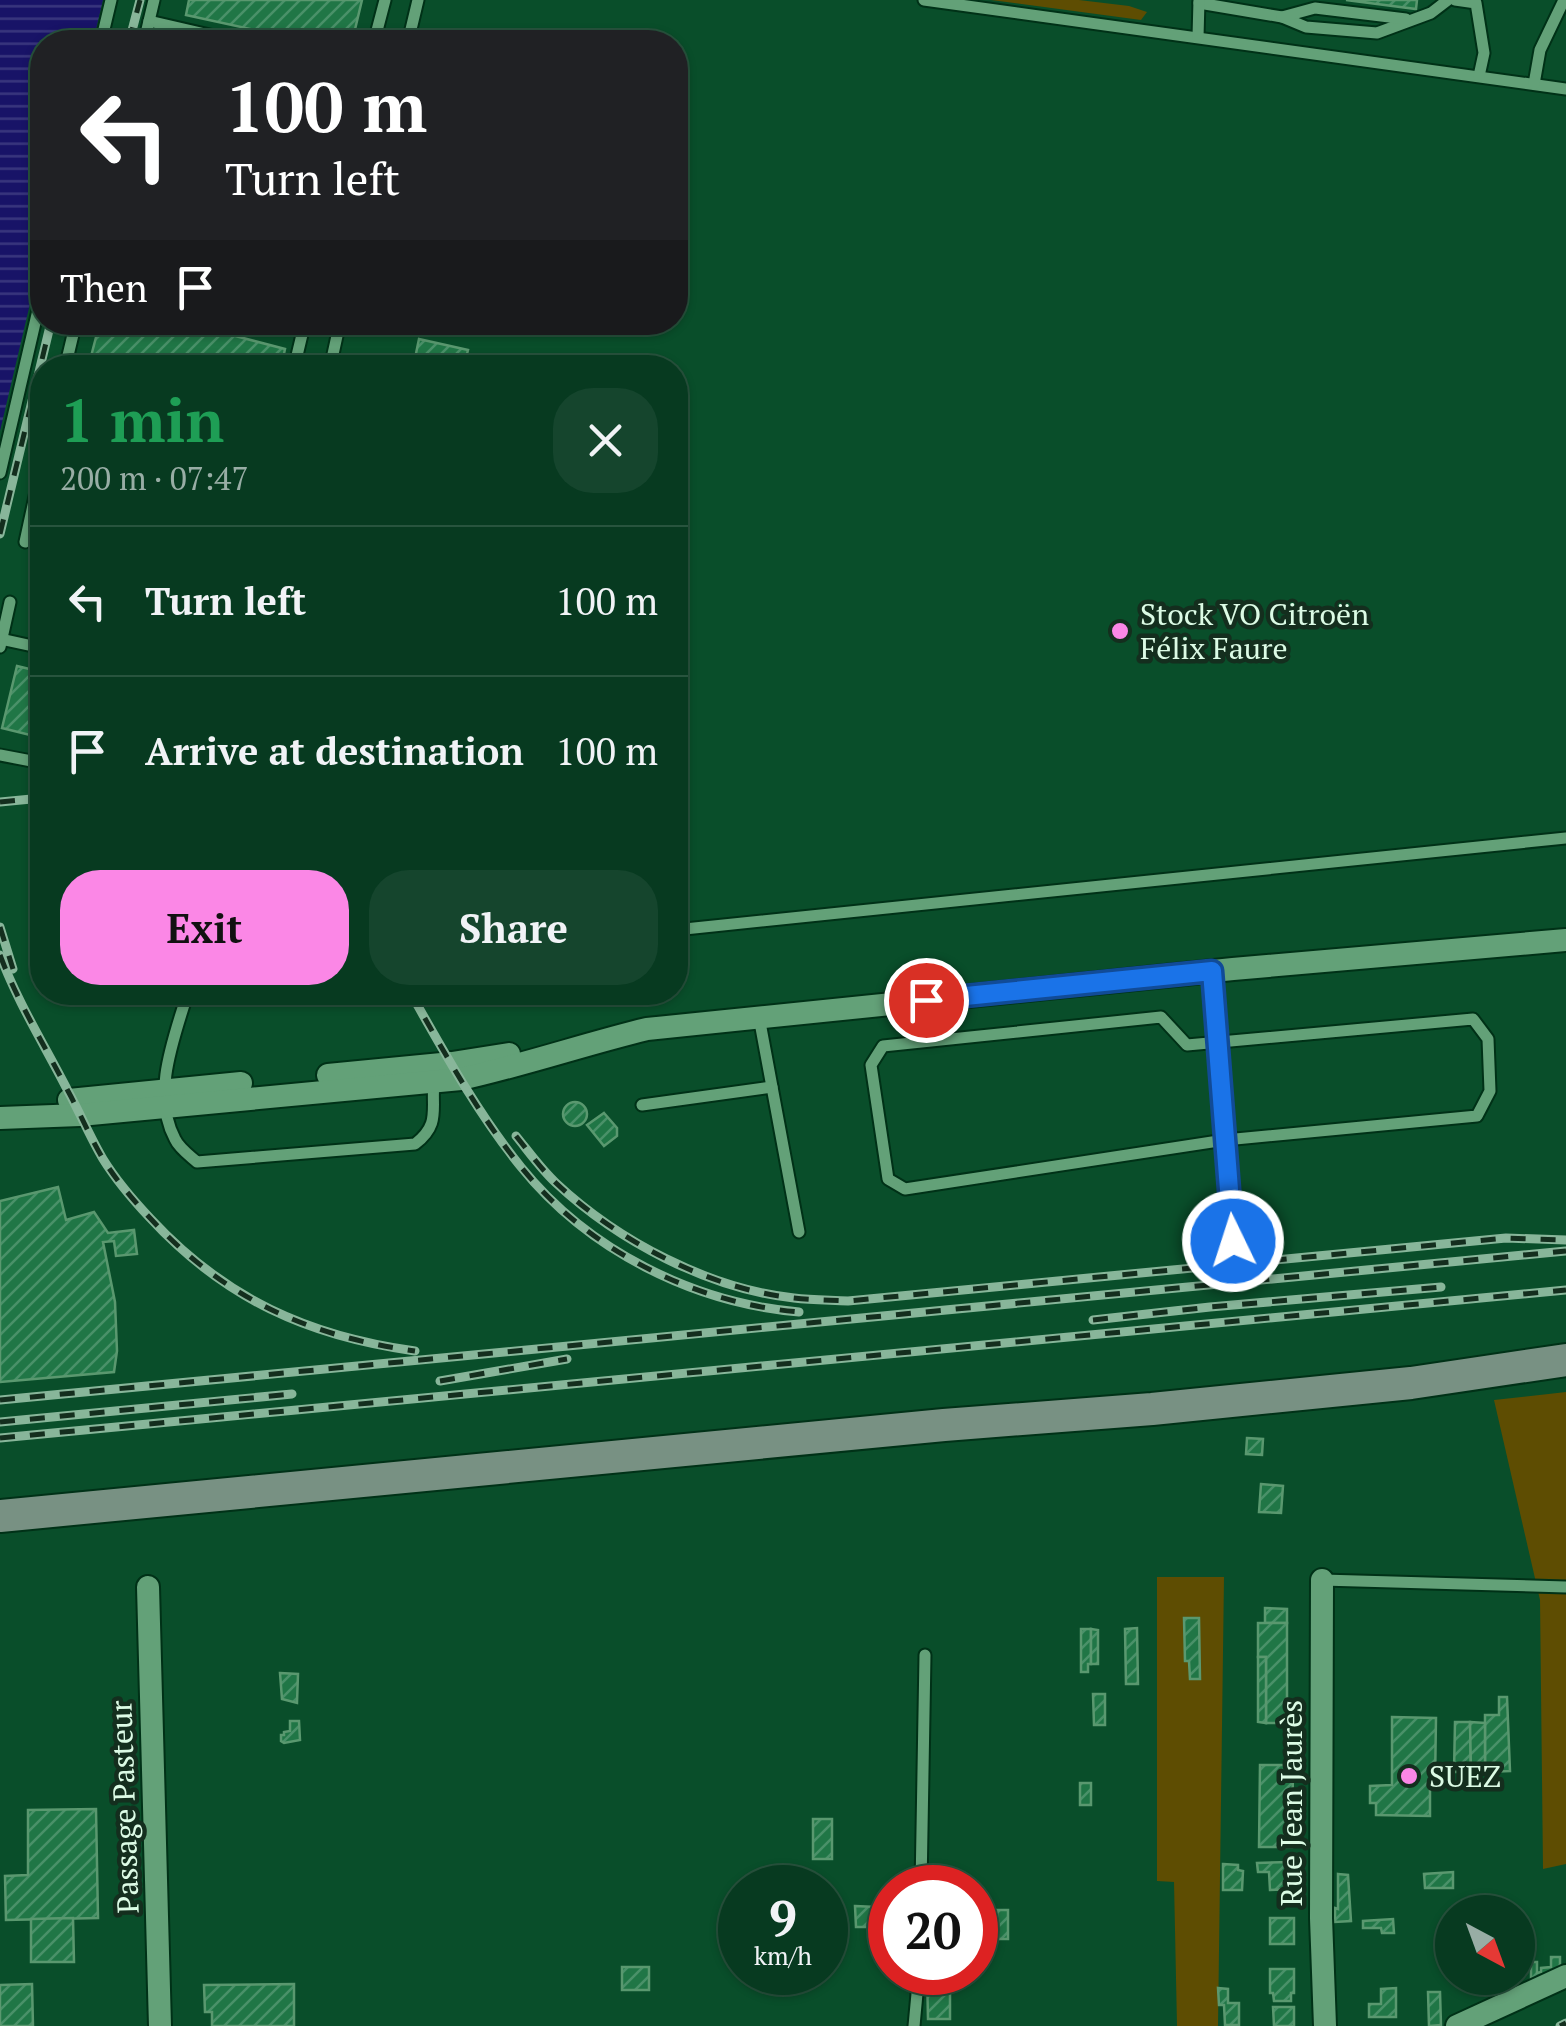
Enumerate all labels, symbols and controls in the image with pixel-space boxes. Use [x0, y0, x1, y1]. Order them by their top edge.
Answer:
text: 100 m [225, 59, 427, 152]
icon: left [60, 70, 190, 200]
text: Turn left [225, 148, 400, 208]
icon: arrive [168, 260, 223, 315]
text: Then [60, 263, 148, 313]
text: 1 min [60, 380, 224, 459]
button: close [553, 388, 658, 493]
text: 200 m · 07:47 [60, 457, 248, 499]
icon: left [60, 574, 115, 629]
text: Turn left [145, 576, 306, 626]
text: 100 m [555, 576, 658, 626]
place label: Stock VO Citroën Félix Faure [1140, 594, 1369, 668]
marker: Stock VO Citroën Félix Faure [1109, 620, 1131, 642]
icon: arrive [60, 724, 115, 779]
text: Arrive at destination [145, 726, 524, 776]
text: 100 m [555, 726, 658, 776]
button: Exit [60, 870, 349, 985]
button: Share [369, 870, 658, 985]
pin [884, 958, 969, 1043]
icon: arrive [899, 973, 954, 1028]
position arrow [1181, 1189, 1285, 1293]
street label: Passage Pasteur [100, 1699, 148, 1914]
street label: Rue Jean Jaurès [1271, 1700, 1311, 1906]
place label: SUEZ [1429, 1756, 1501, 1796]
marker: SUEZ [1398, 1765, 1420, 1787]
speed limit sign: 20 [868, 1865, 998, 1995]
text: 9 [769, 1885, 797, 1951]
north arrow [1435, 1895, 1535, 1995]
map controls [1435, 1895, 1535, 1995]
text: km/h [754, 1939, 812, 1972]

